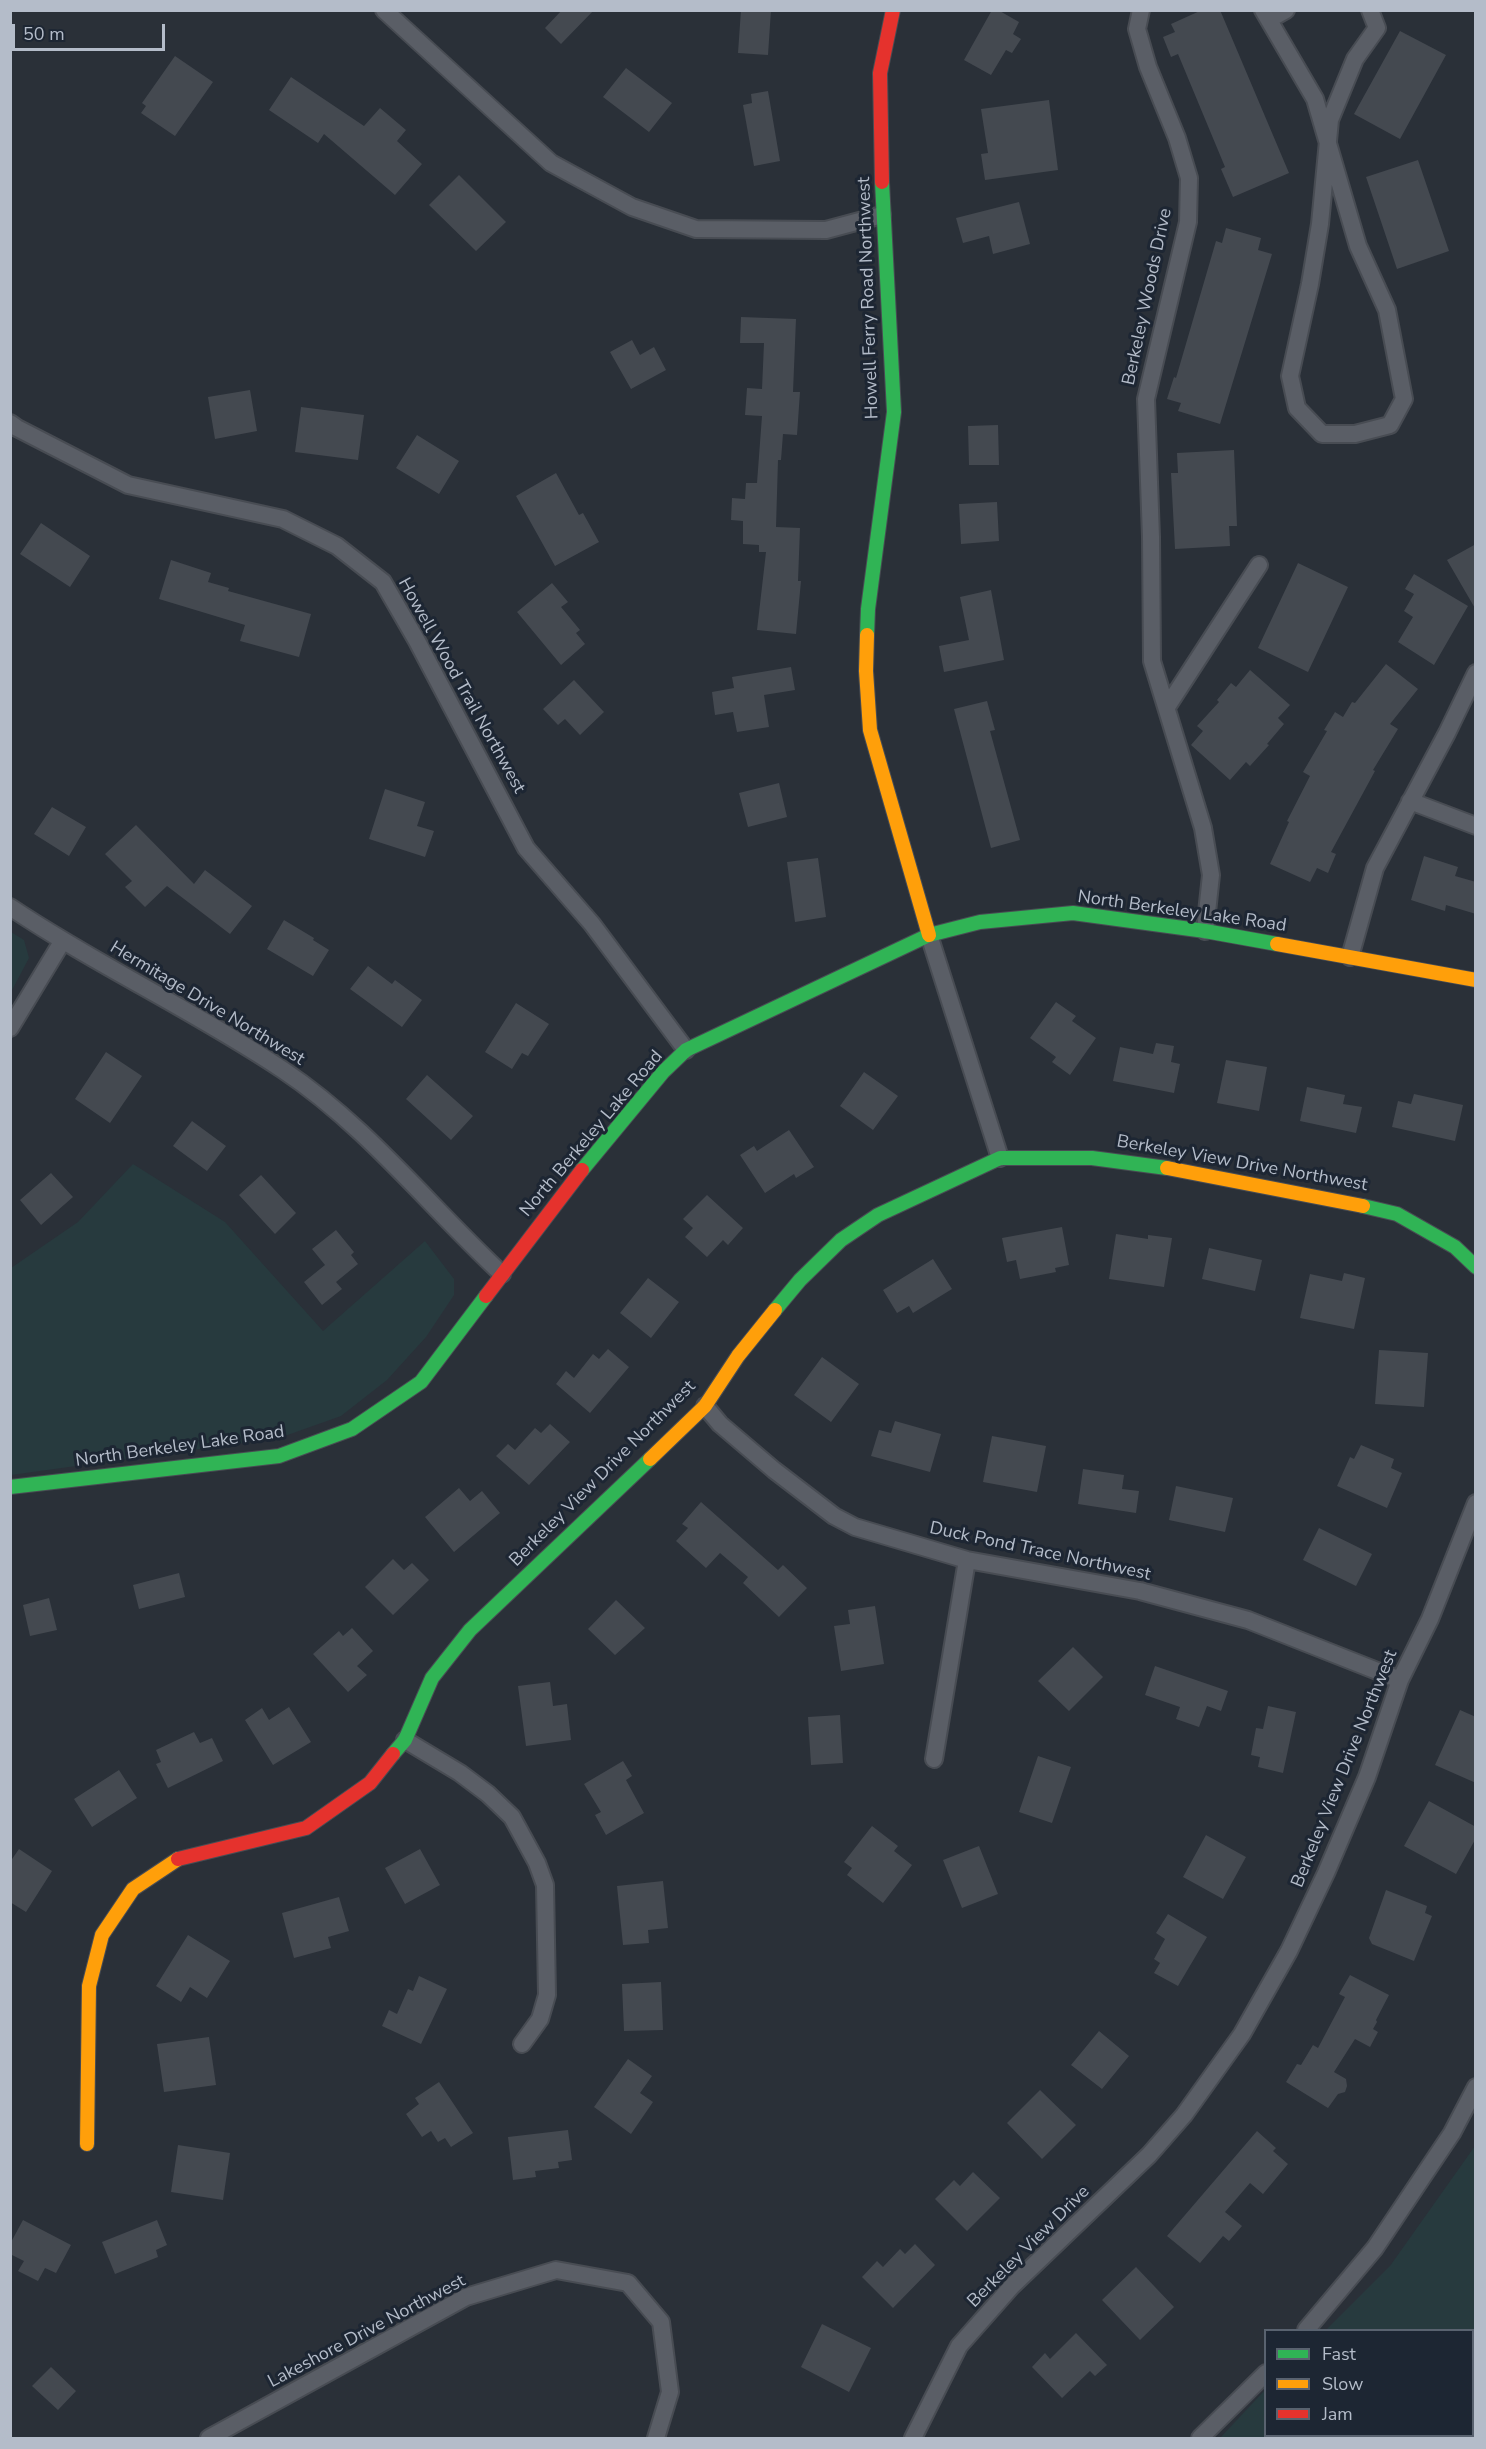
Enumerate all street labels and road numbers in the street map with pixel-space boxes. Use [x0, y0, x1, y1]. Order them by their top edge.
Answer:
street label: Howell Ferry Road Northwest [854, 176, 884, 420]
street label: Berkeley Woods Drive [1119, 207, 1177, 387]
street label: Howell Wood Trail Northwest [393, 575, 529, 797]
street label: North Berkeley Lake Road [1076, 887, 1288, 937]
street label: Hermitage Drive Northwest [106, 937, 308, 1071]
street label: North Berkeley Lake Road [516, 1046, 668, 1222]
street label: Berkeley View Drive Northwest [1115, 1131, 1369, 1197]
street label: Berkeley View Drive Northwest [505, 1376, 701, 1572]
street label: North Berkeley Lake Road [74, 1422, 286, 1472]
street label: Duck Pond Trace Northwest [927, 1518, 1153, 1586]
street label: Berkeley View Drive Northwest [1287, 1647, 1403, 1891]
street label: Berkeley View Drive [964, 2182, 1094, 2312]
street label: Lakeshore Drive Northwest [265, 2271, 469, 2393]

